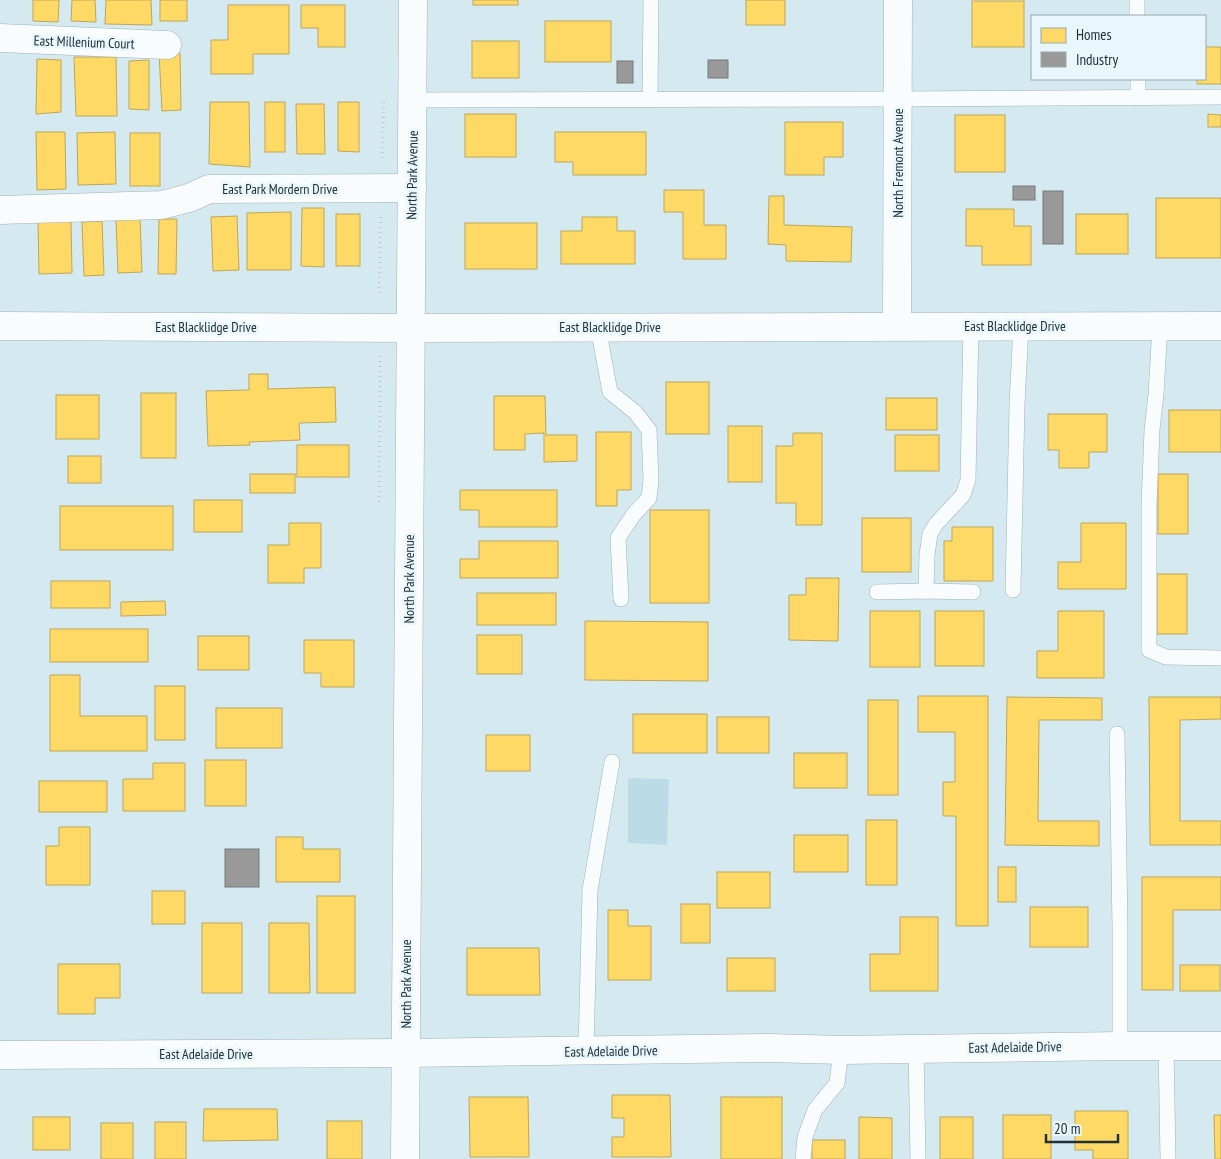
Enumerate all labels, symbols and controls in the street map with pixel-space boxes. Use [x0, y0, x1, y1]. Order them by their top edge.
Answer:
legend [1031, 15, 1206, 80]
text: Homes [1076, 25, 1112, 44]
street label: East Millenium Court [33, 31, 135, 53]
text: Industry [1076, 50, 1118, 69]
street label: North Fremont Avenue [889, 108, 907, 218]
street label: North Park Avenue [402, 130, 422, 220]
street label: East Park Mordern Drive [222, 180, 338, 198]
street label: East Blacklidge Drive [964, 317, 1066, 335]
street label: East Blacklidge Drive [155, 318, 257, 336]
street label: East Blacklidge Drive [559, 318, 661, 336]
street label: North Park Avenue [400, 534, 418, 624]
street label: North Park Avenue [397, 939, 415, 1029]
street label: East Adelaide Drive [968, 1037, 1062, 1057]
street label: East Adelaide Drive [564, 1041, 658, 1061]
street label: East Adelaide Drive [159, 1045, 253, 1063]
scale bar [1046, 1112, 1118, 1144]
text: 20 m [1054, 1119, 1080, 1138]

